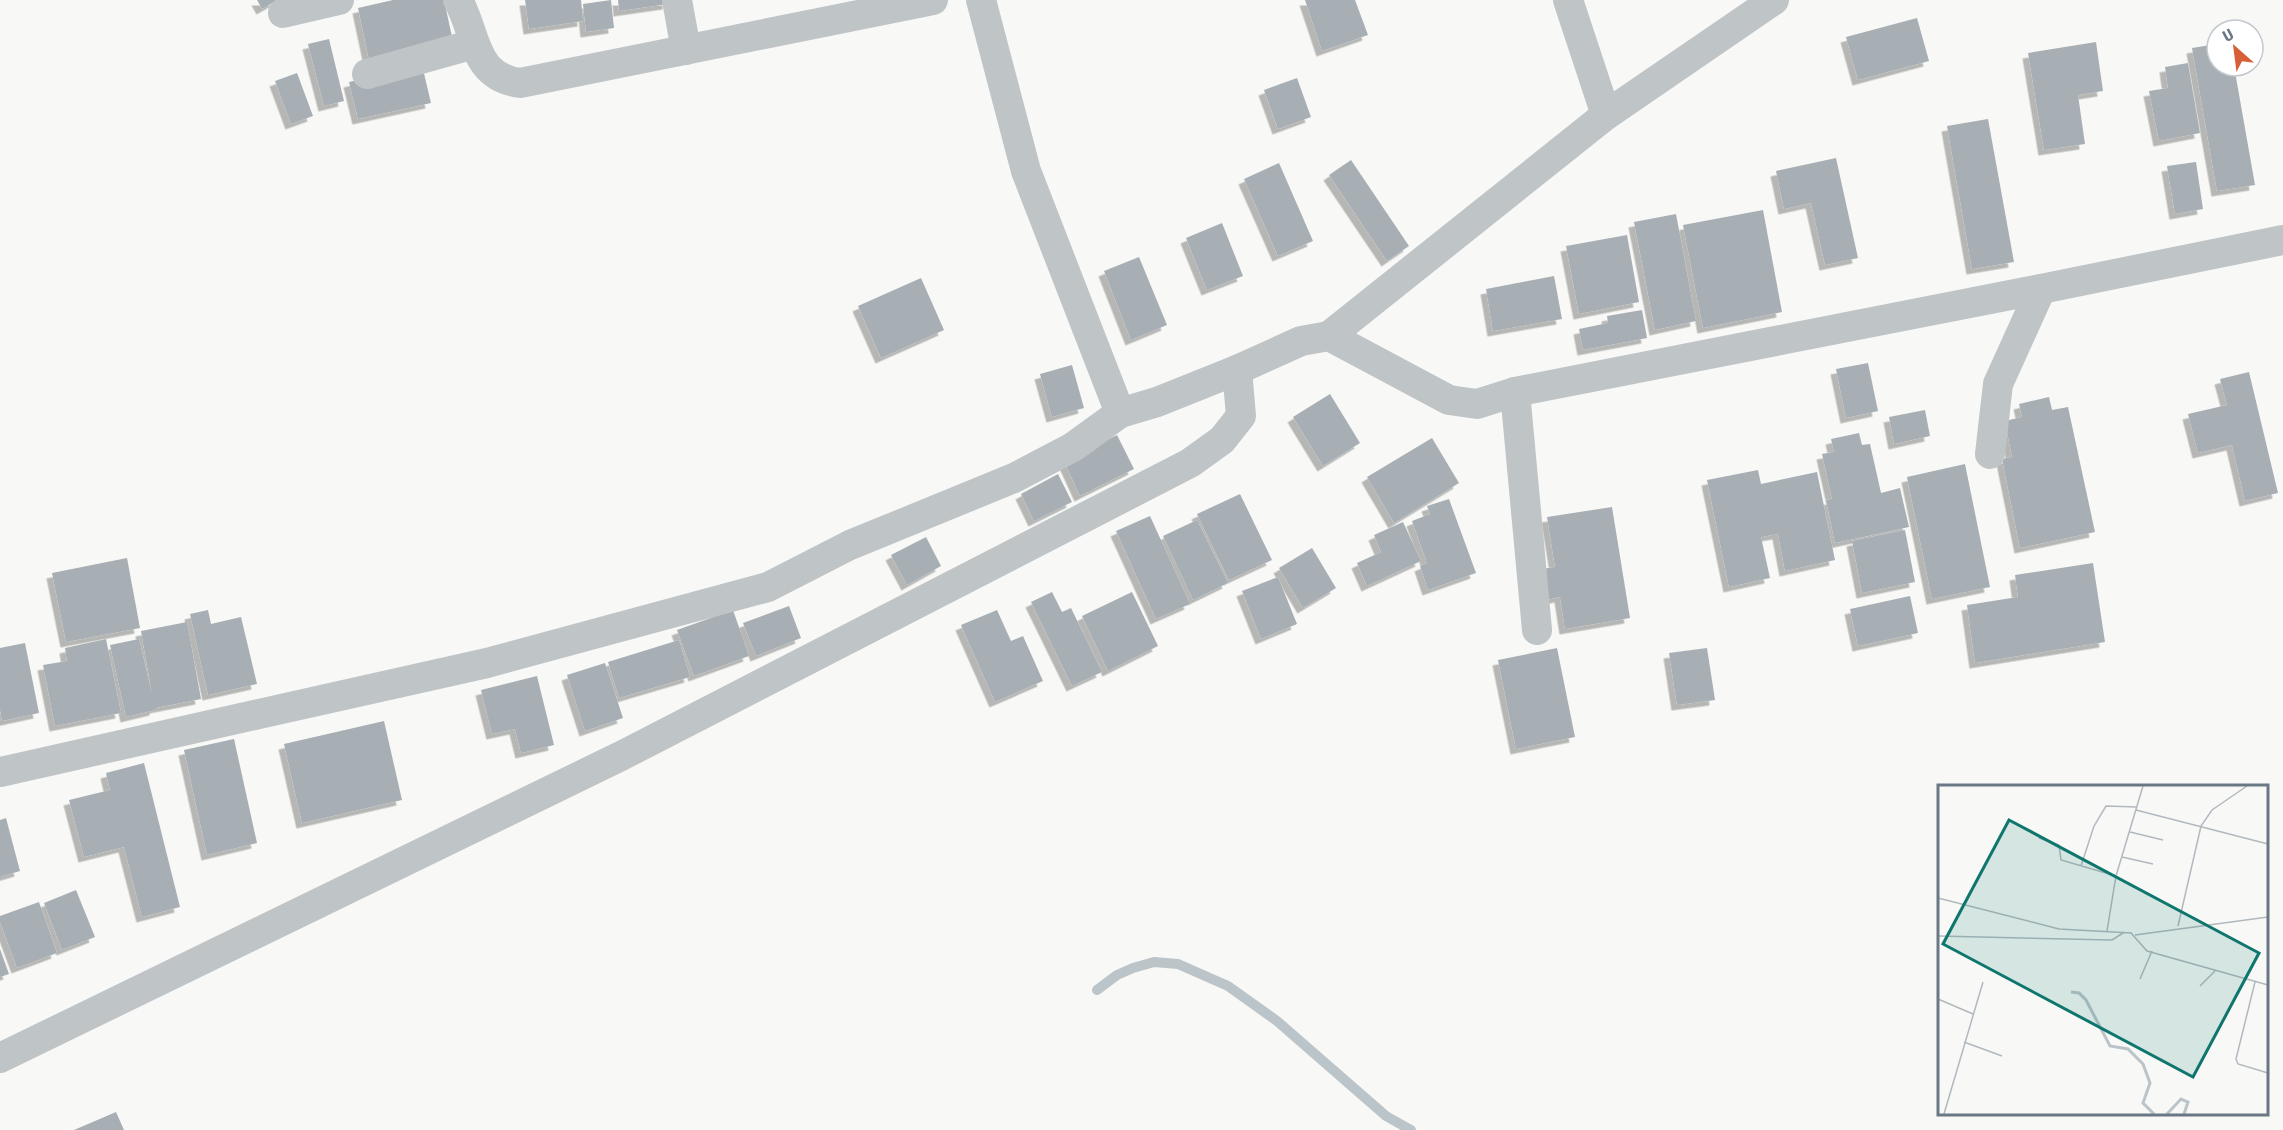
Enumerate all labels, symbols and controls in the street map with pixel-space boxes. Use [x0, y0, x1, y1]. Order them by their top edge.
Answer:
north arrow [2205, 18, 2265, 78]
text: U [2220, 25, 2237, 46]
inset map [1938, 785, 2268, 1115]

